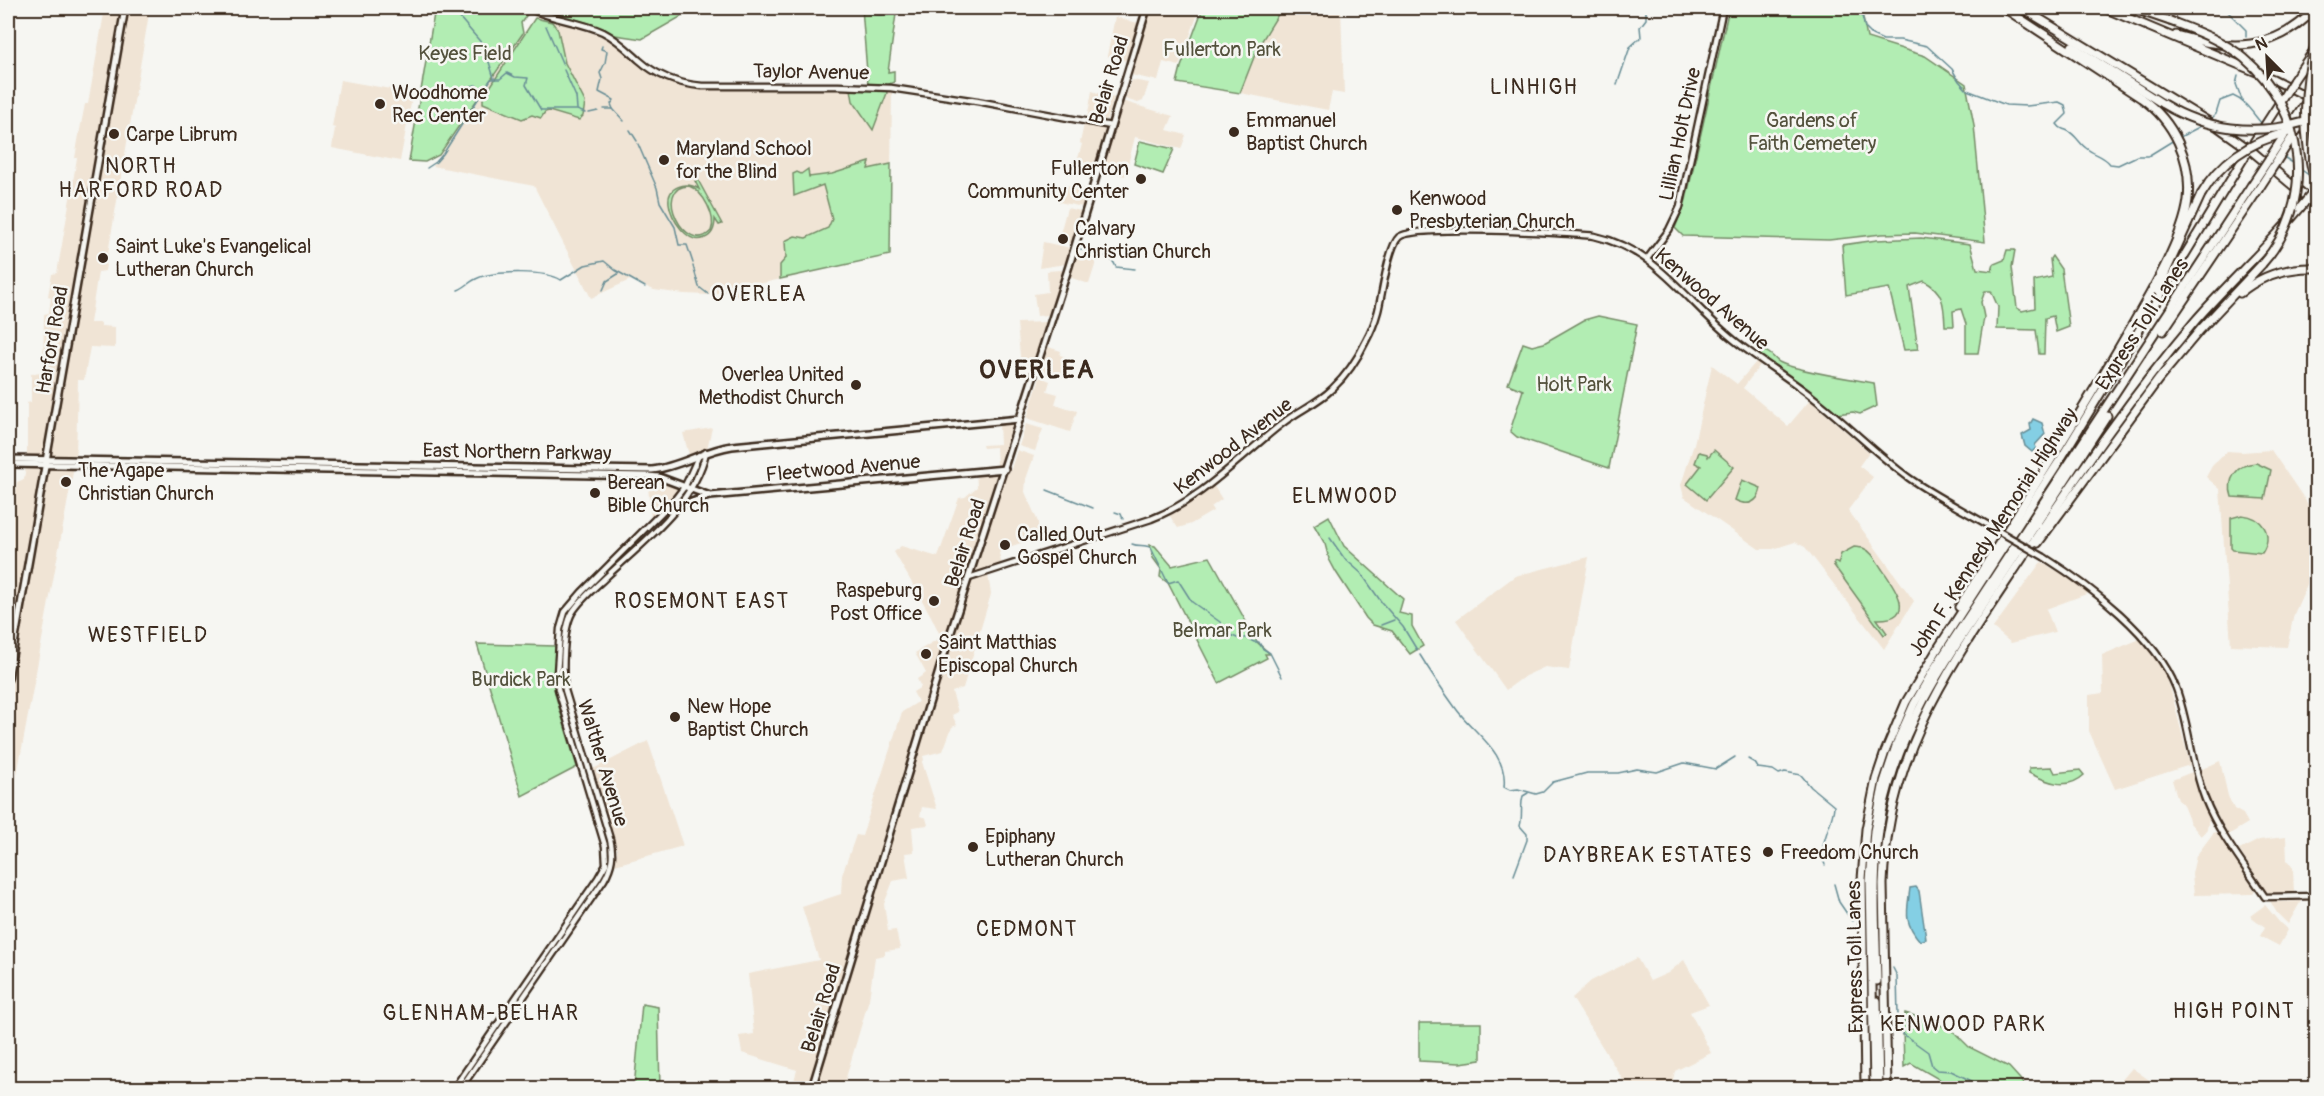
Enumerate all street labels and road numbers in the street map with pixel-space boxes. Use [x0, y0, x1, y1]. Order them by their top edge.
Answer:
street label: Belair Road [1084, 32, 1134, 128]
street label: Taylor Avenue [753, 58, 869, 86]
street label: Lillian Holt Drive [1654, 65, 1706, 203]
street label: Kenwood Avenue [1650, 243, 1774, 356]
street label: Express Toll Lanes [2090, 253, 2194, 395]
street label: Harford Road [30, 284, 74, 396]
street label: Kenwood Avenue [1169, 392, 1297, 500]
street label: John F. Kennedy Memorial Highway [1903, 403, 2083, 661]
street label: East Northern Parkway [422, 438, 612, 466]
street label: Fleetwood Avenue [765, 449, 922, 487]
street label: Belair Road [939, 496, 991, 590]
street label: Walther Avenue [572, 697, 634, 830]
street label: Express Toll Lanes [1841, 880, 1869, 1033]
street label: Belair Road [796, 960, 846, 1056]

